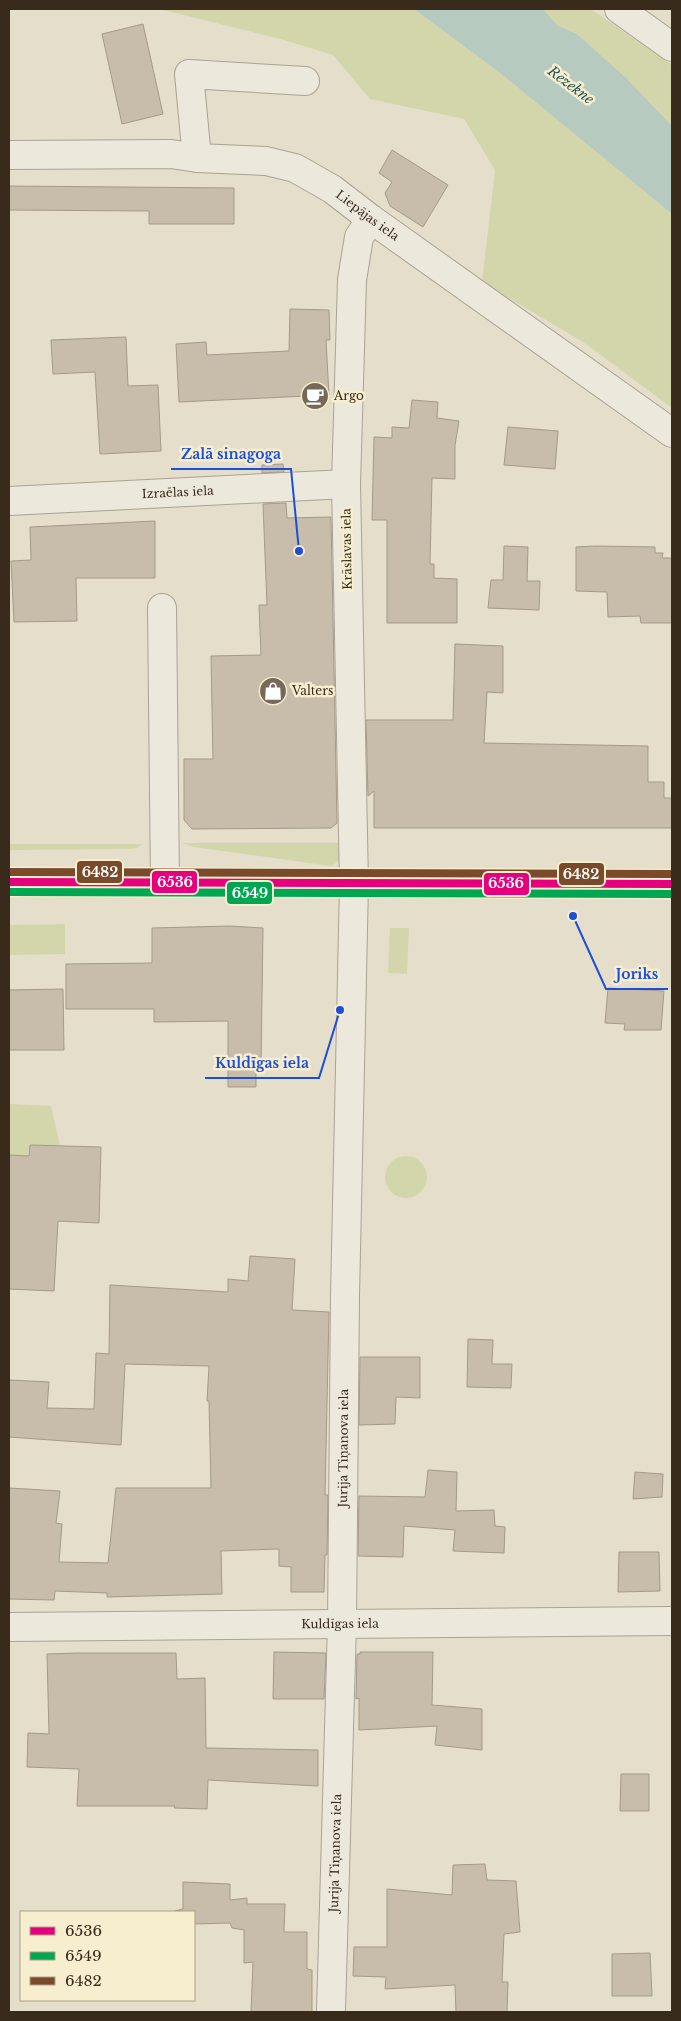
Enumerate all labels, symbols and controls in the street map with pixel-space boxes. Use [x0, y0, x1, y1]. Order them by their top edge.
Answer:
water label: Rēzekne [544, 61, 598, 108]
street label: Liepājas iela [333, 187, 403, 244]
cafe icon: Argo [300, 381, 330, 411]
place label: Argo [333, 388, 364, 403]
callout: Zalā sinagoga [171, 440, 291, 469]
text: Zalā sinagoga [181, 445, 281, 463]
street label: Izraēlas iela [141, 483, 214, 501]
street label: Krāslavas iela [338, 508, 355, 590]
shop icon: Valters [258, 676, 288, 706]
place label: Valters [291, 683, 333, 698]
line badge: 6482 [76, 860, 123, 884]
line badge: 6482 [558, 862, 605, 886]
text: 6482 [82, 863, 118, 881]
text: 6482 [563, 865, 599, 883]
line badge: 6536 [151, 870, 198, 894]
line badge: 6536 [483, 872, 530, 896]
text: 6536 [157, 873, 193, 891]
text: 6536 [488, 874, 524, 892]
line badge: 6549 [226, 881, 273, 905]
text: 6549 [232, 884, 268, 902]
callout: Joriks [606, 960, 668, 989]
text: Joriks [613, 965, 659, 983]
callout: Kuldīgas iela [205, 1049, 319, 1078]
text: Kuldīgas iela [215, 1054, 309, 1072]
street label: Jurija Tiņanova iela [335, 1388, 352, 1509]
street label: Kuldīgas iela [301, 1616, 379, 1631]
street label: Jurija Tiņanova iela [326, 1793, 344, 1915]
legend [20, 1911, 195, 2001]
text: 6536 [65, 1921, 102, 1940]
text: 6549 [65, 1946, 102, 1965]
text: 6482 [65, 1971, 102, 1990]

